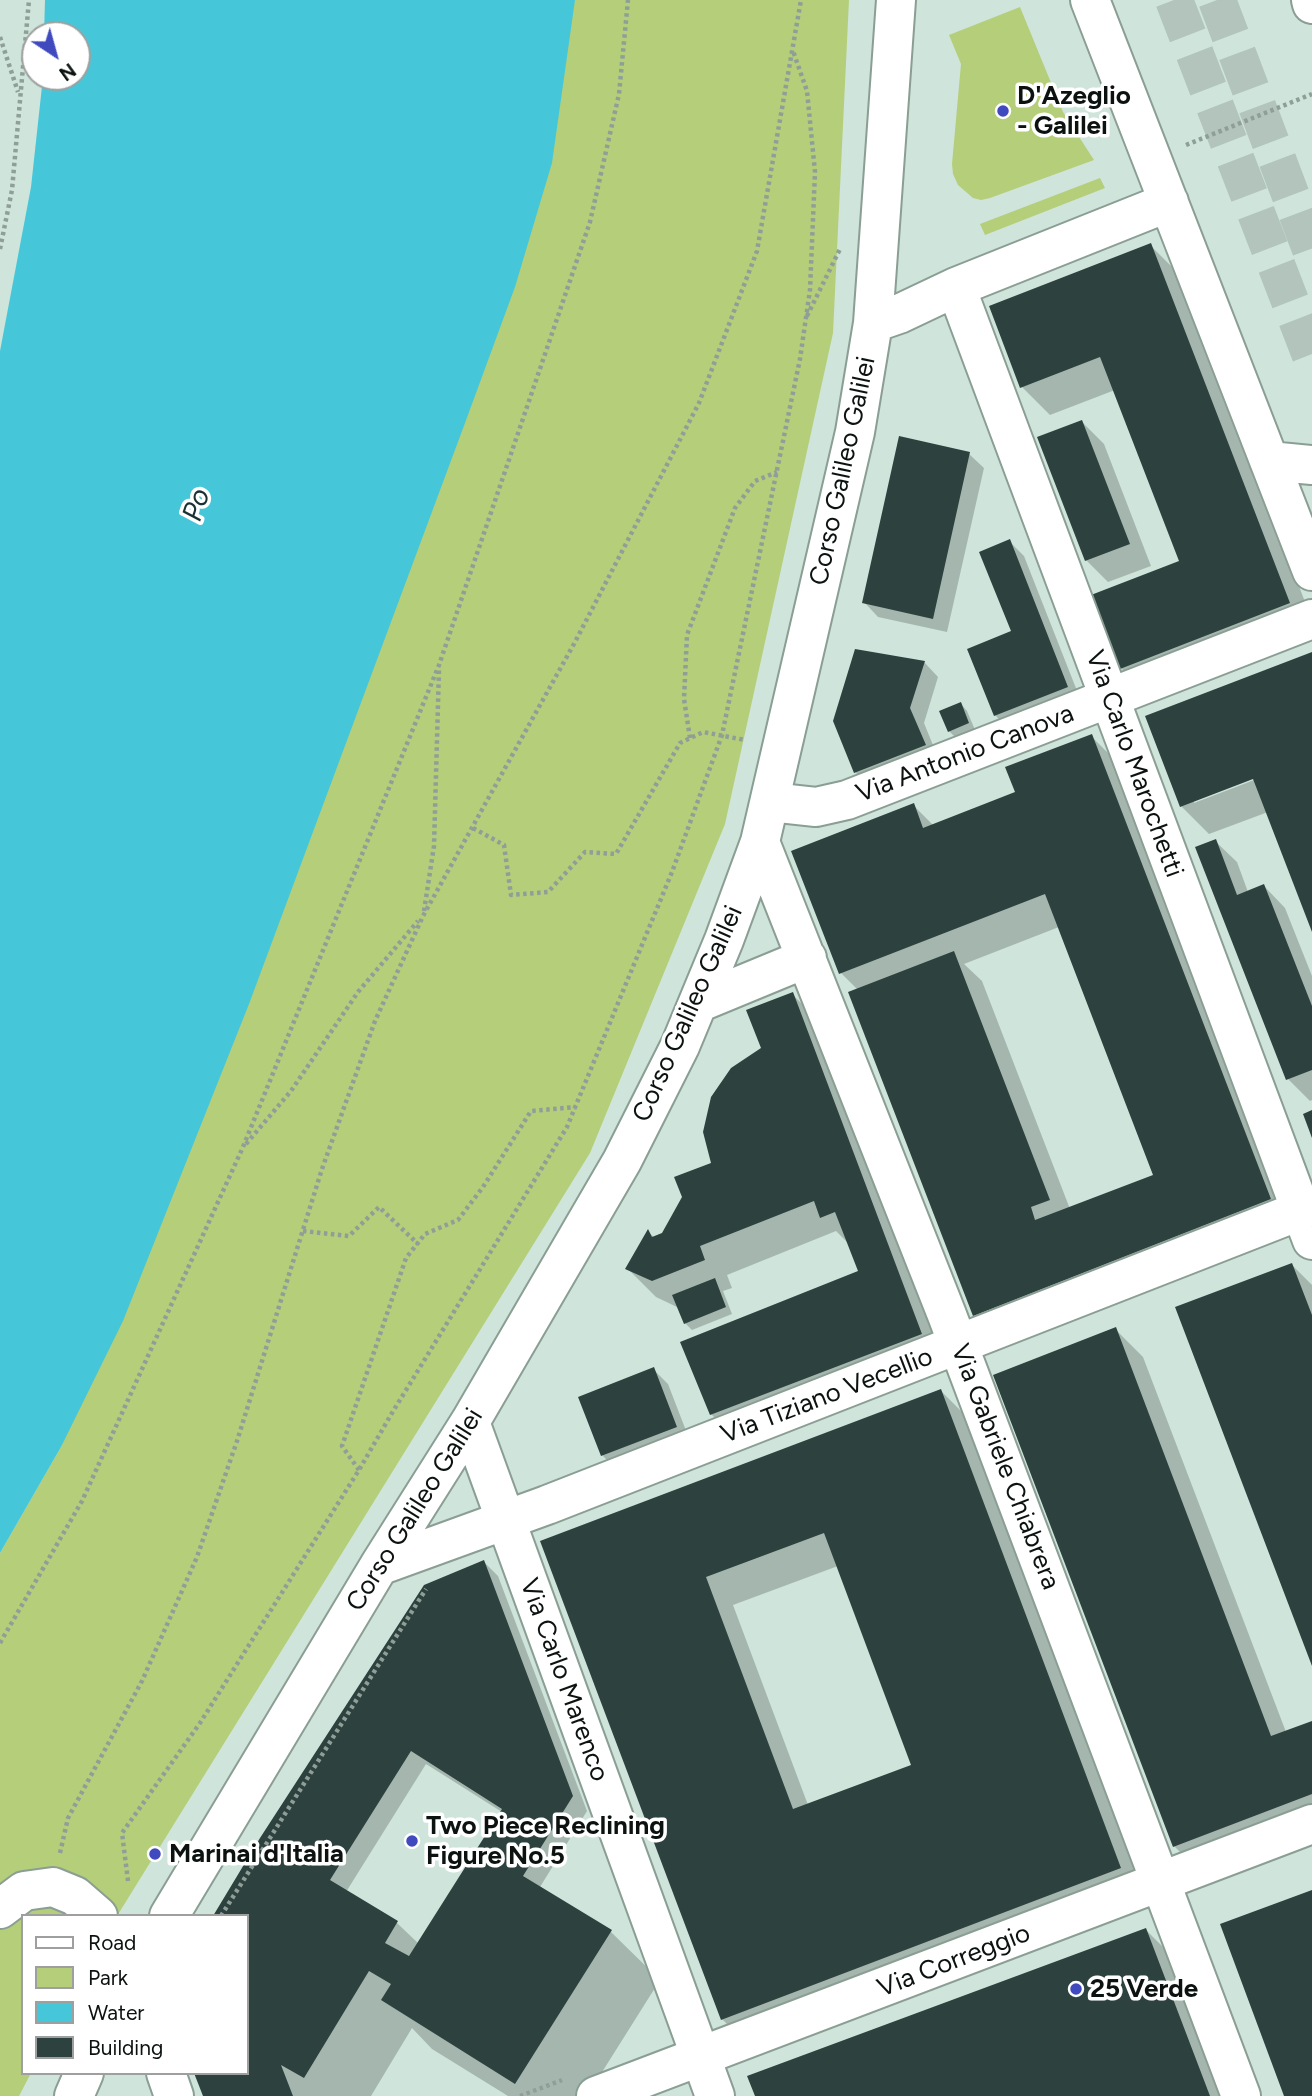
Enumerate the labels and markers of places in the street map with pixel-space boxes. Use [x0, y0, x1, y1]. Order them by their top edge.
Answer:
place label: D'Azeglio - Galilei [1017, 80, 1131, 142]
marker: D'Azeglio - Galilei [995, 103, 1011, 119]
place label: Two Piece Reclining Figure No.5 [426, 1810, 665, 1871]
marker: Two Piece Reclining Figure No.5 [404, 1833, 420, 1849]
place label: Marinai d'Italia [169, 1838, 344, 1870]
marker: Marinai d'Italia [147, 1846, 163, 1862]
place label: 25 Verde [1090, 1973, 1198, 2005]
marker: 25 Verde [1068, 1981, 1084, 1997]

